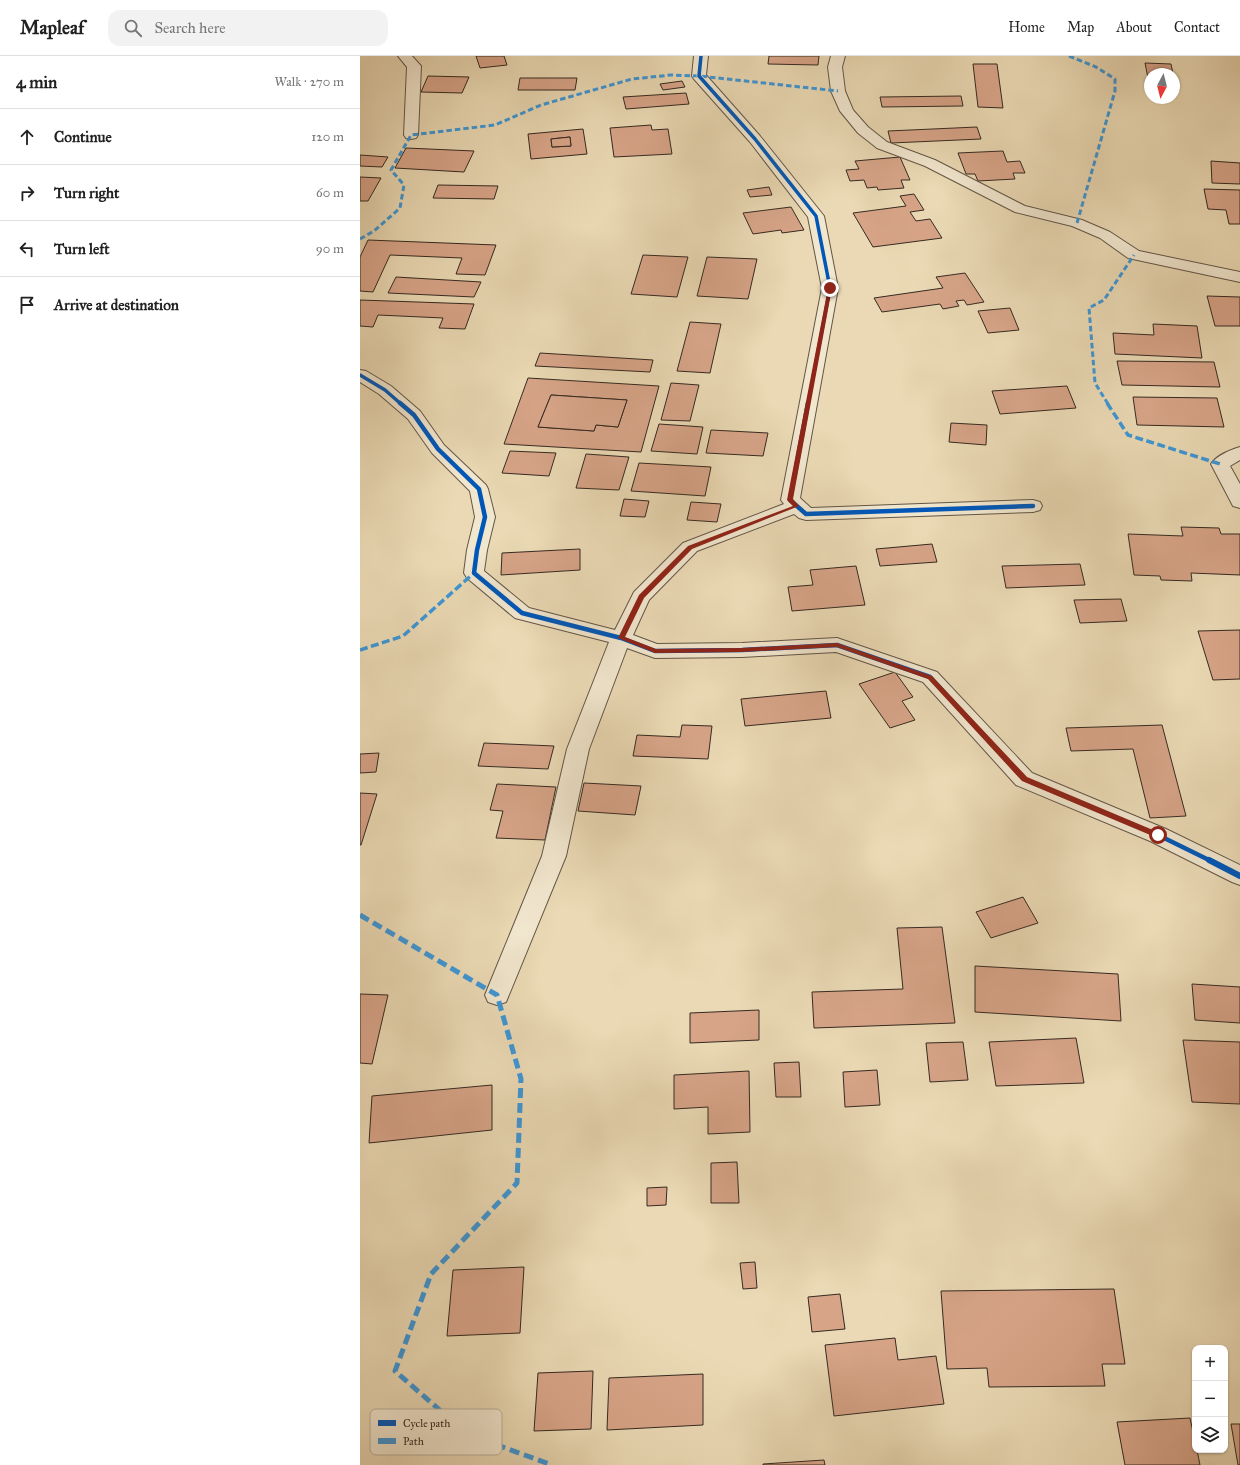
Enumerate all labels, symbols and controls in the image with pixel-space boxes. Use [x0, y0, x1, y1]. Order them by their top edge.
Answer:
search box [108, 10, 388, 46]
text: Mapleaf [20, 16, 84, 39]
icon: search [122, 17, 144, 39]
text: Search here [154, 19, 225, 37]
text: Home [1008, 19, 1045, 36]
text: Map [1067, 19, 1094, 36]
text: About [1116, 19, 1152, 36]
text: Contact [1174, 19, 1220, 36]
north arrow [1144, 68, 1180, 104]
text: 4 min [16, 72, 57, 93]
text: Walk · 270 m [275, 74, 344, 90]
icon: ahead [16, 126, 38, 148]
text: Continue [54, 128, 112, 146]
text: 120 m [311, 129, 344, 145]
icon: right [16, 182, 38, 204]
text: Turn right [54, 184, 119, 202]
text: 60 m [316, 185, 344, 201]
icon: left [16, 238, 38, 260]
text: Turn left [54, 240, 110, 258]
text: 90 m [316, 241, 344, 257]
route end [821, 279, 839, 297]
icon: arrive [16, 294, 38, 316]
text: Arrive at destination [54, 296, 179, 314]
route start [1149, 826, 1167, 844]
map controls [1192, 1345, 1228, 1453]
button: + [1192, 1345, 1228, 1381]
button: − [1192, 1381, 1228, 1417]
legend [370, 1409, 502, 1455]
text: Cycle path [403, 1417, 450, 1430]
button: layers [1192, 1417, 1228, 1453]
text: Path [403, 1435, 424, 1448]

